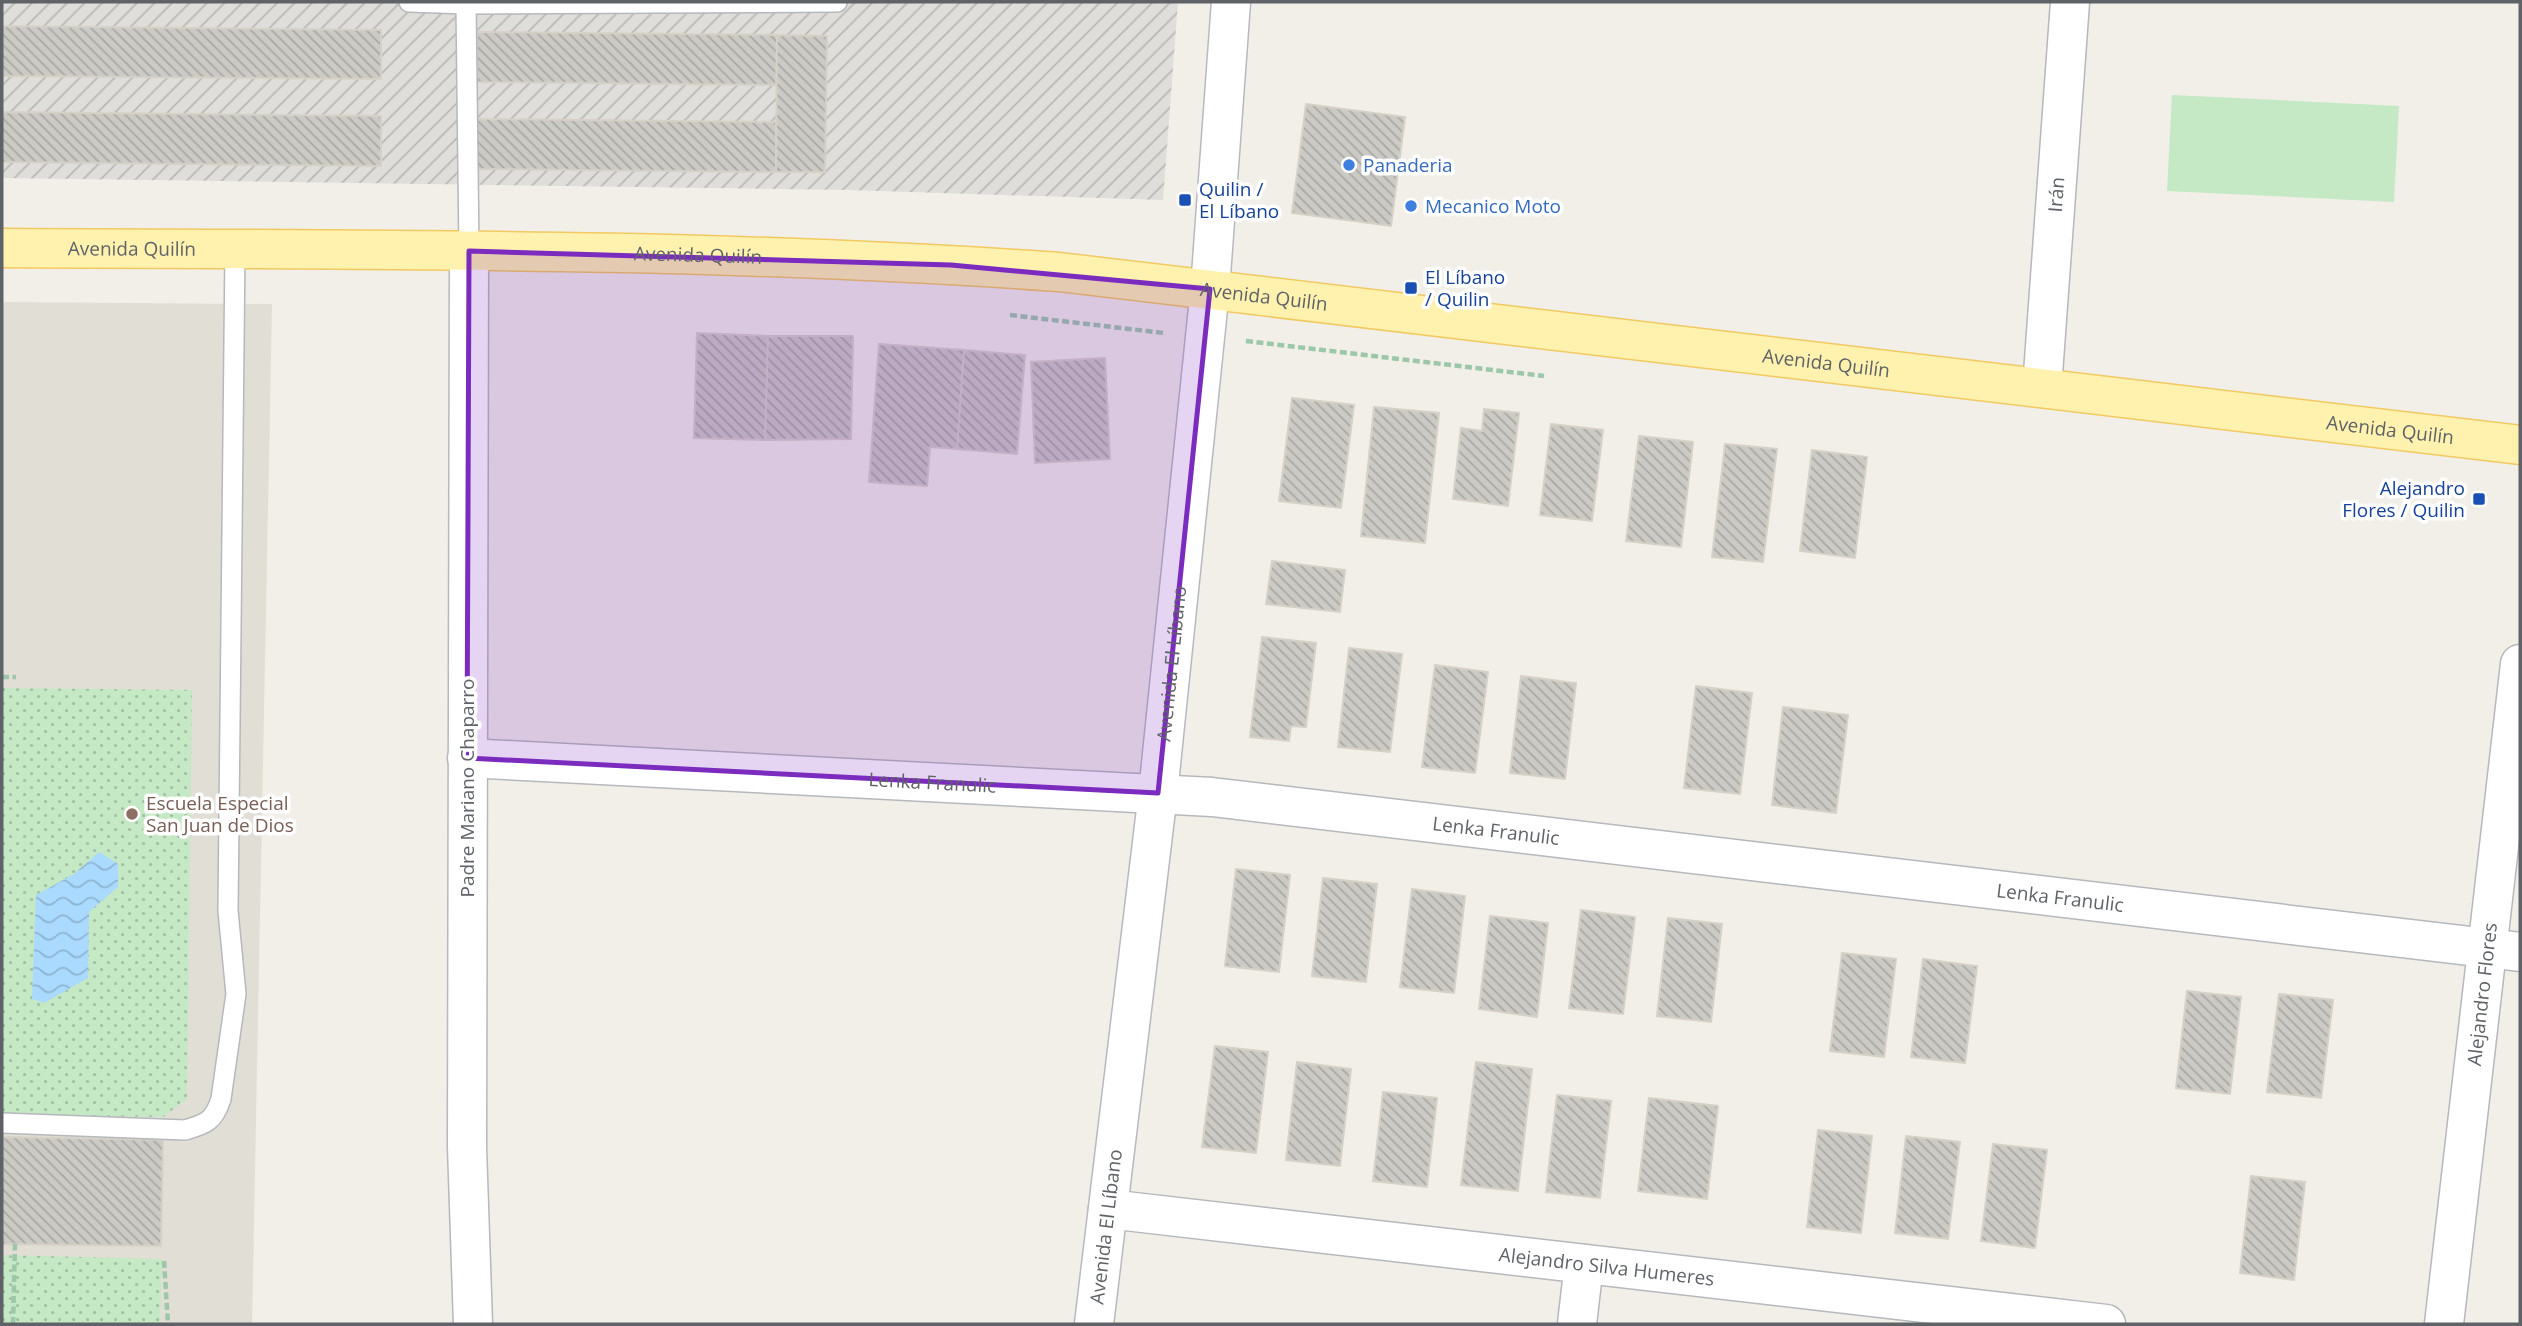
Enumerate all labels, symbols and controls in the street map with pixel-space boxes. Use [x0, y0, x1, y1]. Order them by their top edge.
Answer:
place label: Panaderia [1363, 152, 1453, 178]
marker: Panaderia [1341, 157, 1357, 173]
place label: Quilin / El Líbano [1199, 176, 1279, 224]
street label: Irán [2042, 176, 2070, 213]
marker: Quilin / El Líbano [1177, 192, 1193, 208]
place label: Mecanico Moto [1425, 193, 1561, 219]
marker: Mecanico Moto [1403, 198, 1419, 214]
street label: Avenida Quilín [68, 235, 196, 262]
street label: Avenida Quilín [634, 240, 762, 270]
place label: El Líbano / Quilin [1425, 264, 1505, 312]
street label: Avenida Quilín [1199, 276, 1329, 317]
marker: El Líbano / Quilin [1403, 280, 1419, 296]
street label: Avenida Quilín [1761, 342, 1891, 383]
street label: Avenida Quilín [2325, 409, 2455, 450]
place label: Alejandro Flores / Quilin [2342, 475, 2465, 523]
marker: Alejandro Flores / Quilin [2471, 491, 2487, 507]
street label: Avenida El Líbano [1150, 585, 1192, 742]
street label: Padre Mariano Chaparro [454, 678, 480, 898]
street label: Lenka Franulic [868, 766, 997, 799]
place label: Escuela Especial San Juan de Dios [146, 790, 294, 838]
marker: Escuela Especial San Juan de Dios [124, 806, 140, 822]
street label: Lenka Franulic [1431, 810, 1561, 851]
street label: Lenka Franulic [1995, 877, 2125, 918]
street label: Alejandro Flores [2461, 921, 2503, 1067]
street label: Avenida El Líbano [1083, 1148, 1128, 1306]
street label: Alejandro Silva Humeres [1498, 1241, 1716, 1292]

